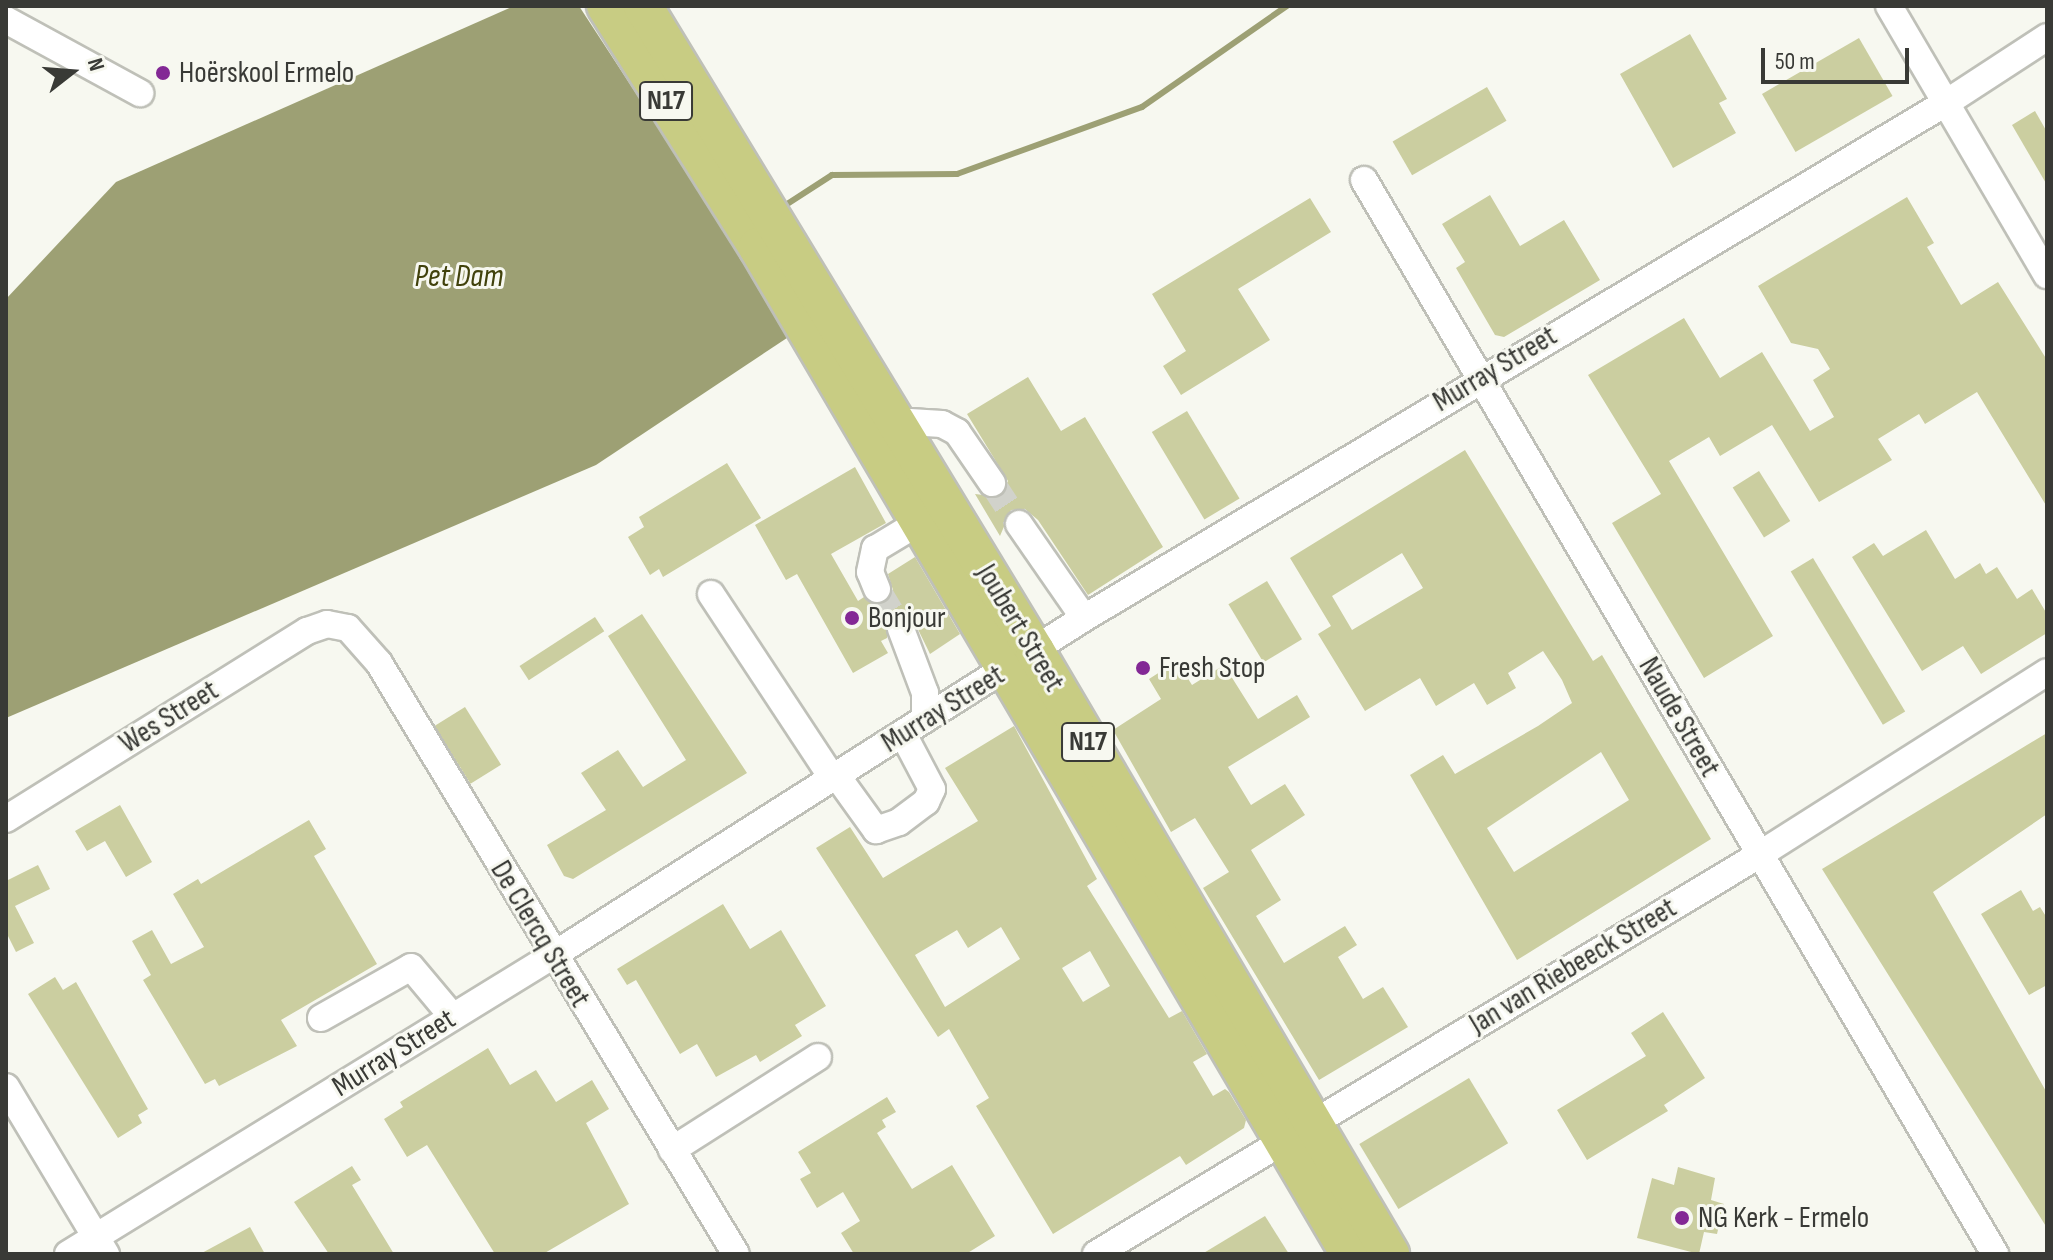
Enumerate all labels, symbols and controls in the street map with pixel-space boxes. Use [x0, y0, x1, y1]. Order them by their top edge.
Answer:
north arrow [32, 32, 112, 112]
scale bar [1765, 32, 1913, 82]
text: 50 m [1775, 47, 1815, 76]
text: N [81, 55, 110, 74]
place label: Hoërskool Ermelo [179, 55, 354, 91]
marker: Hoërskool Ermelo [154, 64, 172, 82]
road number: N17 [638, 77, 694, 125]
water label: Pet Dam [415, 258, 503, 296]
street label: Murray Street [1427, 318, 1563, 420]
street label: Joubert Street [968, 558, 1072, 698]
place label: Bonjour [868, 600, 946, 636]
marker: Bonjour [843, 609, 861, 627]
place label: Fresh Stop [1159, 650, 1266, 686]
street label: Naude Street [1630, 651, 1728, 783]
street label: Murray Street [875, 657, 1011, 761]
marker: Fresh Stop [1134, 659, 1152, 677]
street label: Wes Street [113, 673, 225, 761]
road number: N17 [1060, 718, 1116, 766]
street label: De Clercq Street [482, 854, 598, 1014]
street label: Jan van Riebeeck Street [1463, 890, 1683, 1042]
street label: Murray Street [326, 1001, 462, 1105]
place label: NG Kerk - Ermelo [1698, 1200, 1869, 1236]
marker: NG Kerk - Ermelo [1673, 1209, 1691, 1227]

